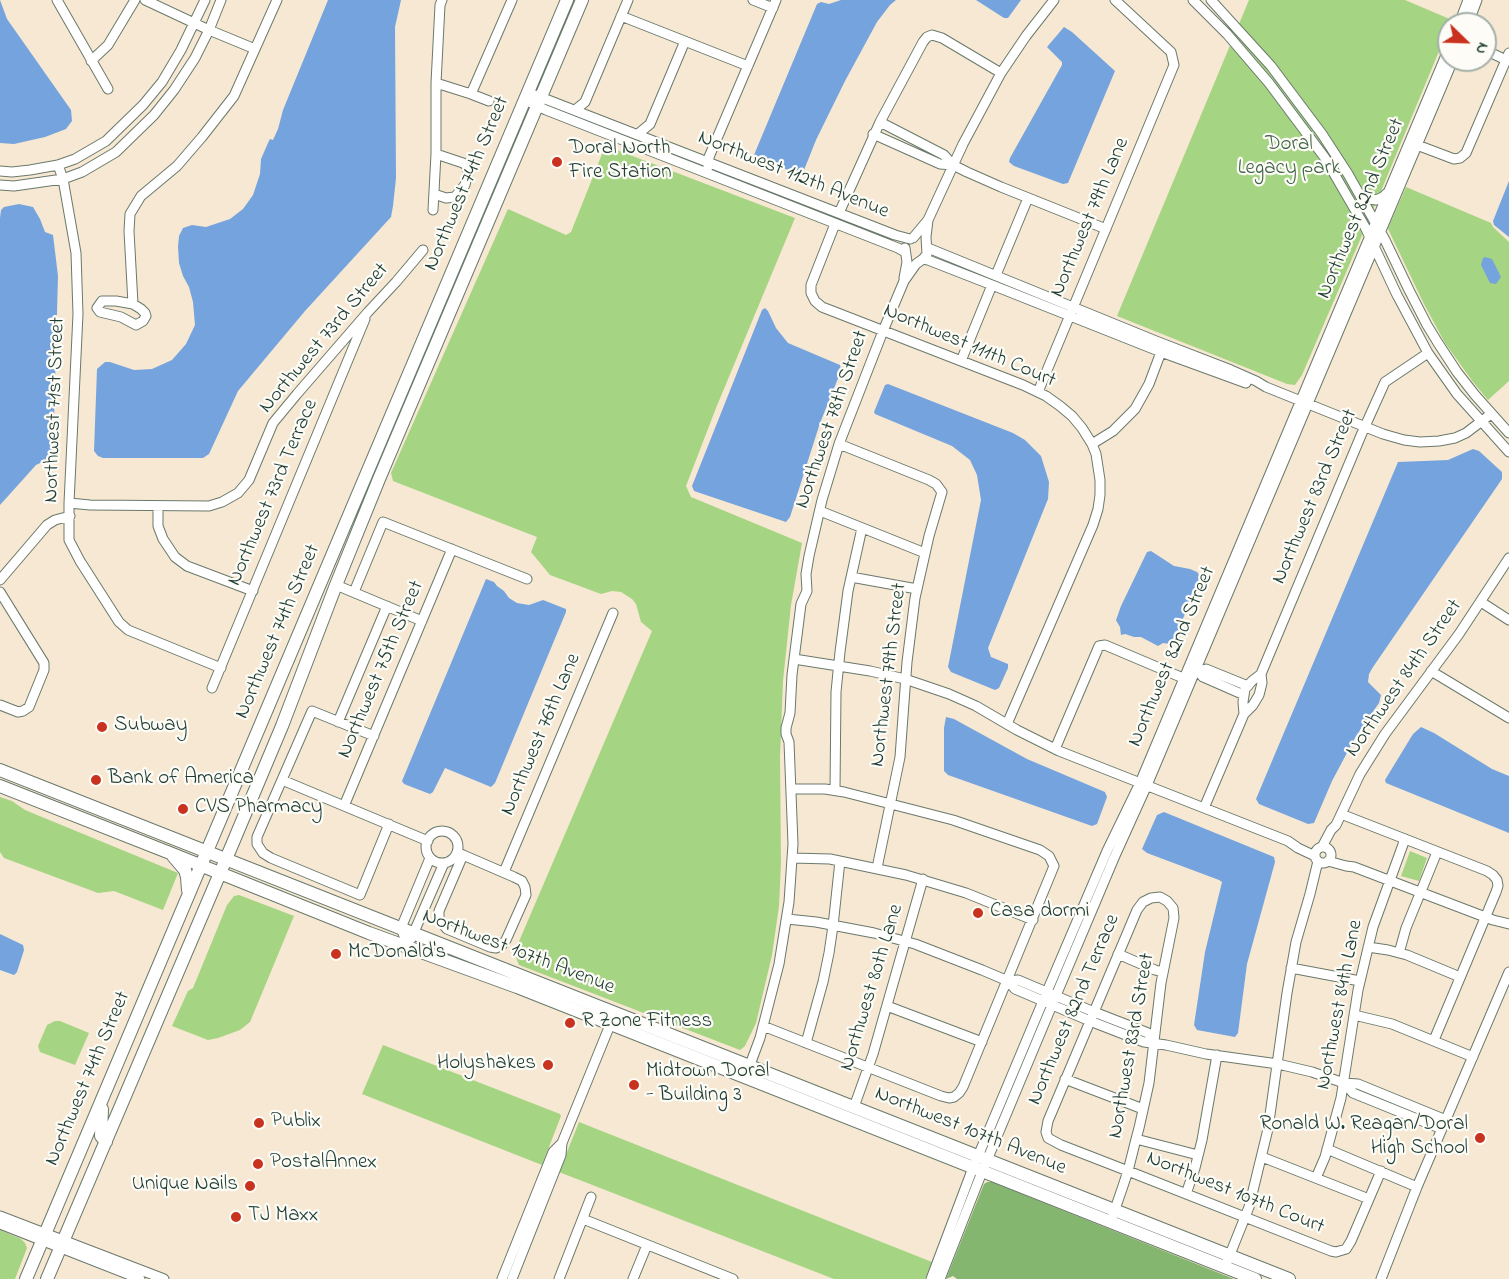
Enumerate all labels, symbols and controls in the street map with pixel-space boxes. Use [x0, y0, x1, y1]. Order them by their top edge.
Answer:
north arrow [1437, 12, 1497, 72]
text: N [1469, 39, 1495, 58]
street label: Northwest 74th Street [420, 93, 516, 275]
street label: Northwest 82nd Street [1313, 115, 1411, 303]
street label: Northwest 112th Avenue [694, 126, 892, 226]
park label: Doral Legacy park [1238, 133, 1340, 183]
street label: Northwest 79th Lane [1046, 134, 1136, 302]
place label: Doral North Fire Station [569, 137, 672, 187]
marker: Doral North Fire Station [550, 155, 564, 169]
street label: Northwest 73rd Street [255, 259, 395, 419]
street label: Northwest 111th Court [879, 299, 1059, 395]
street label: Northwest 71st Street [40, 317, 72, 503]
street label: Northwest 78th Street [791, 328, 875, 512]
street label: Northwest 73rd Terrace [223, 396, 325, 590]
street label: Northwest 83rd Street [1268, 406, 1364, 588]
street label: Northwest 74th Street [231, 541, 327, 723]
street label: Northwest 82nd Street [1124, 563, 1222, 751]
street label: Northwest 75th Street [333, 577, 431, 763]
street label: Northwest 79th Street [866, 582, 914, 768]
street label: Northwest 84th Street [1341, 595, 1469, 763]
street label: Northwest 76th Lane [496, 650, 588, 820]
place label: Subway [114, 714, 187, 740]
marker: Subway [95, 720, 109, 734]
place label: Bank of America [108, 767, 254, 793]
marker: Bank of America [89, 773, 103, 787]
place label: CVS Pharmacy [195, 796, 322, 822]
marker: CVS Pharmacy [176, 802, 190, 816]
place label: Casa dormi [990, 900, 1089, 926]
street label: Northwest 80th Lane [836, 902, 910, 1074]
street label: Northwest 107th Avenue [418, 905, 618, 1001]
marker: Casa dormi [971, 906, 985, 920]
street label: Northwest 82nd Terrace [1023, 911, 1127, 1109]
street label: Northwest 84th Lane [1312, 918, 1370, 1092]
place label: McDonald's [348, 941, 446, 967]
marker: McDonald's [329, 947, 343, 961]
street label: Northwest 83rd Street [1104, 951, 1162, 1141]
street label: Northwest 74th Street [41, 988, 137, 1170]
place label: R Zone Fitness [582, 1010, 712, 1036]
marker: R Zone Fitness [563, 1016, 577, 1030]
place label: Holyshakes [437, 1052, 536, 1078]
marker: Holyshakes [541, 1058, 555, 1072]
place label: Midtown Doral - Building 3 [646, 1060, 769, 1110]
marker: Midtown Doral - Building 3 [627, 1078, 641, 1092]
street label: Northwest 107th Avenue [871, 1082, 1069, 1182]
place label: Publix [271, 1110, 321, 1136]
place label: Ronald W. Reagan/Doral High School [1260, 1113, 1468, 1163]
marker: Publix [252, 1116, 266, 1130]
marker: Ronald W. Reagan/Doral High School [1473, 1131, 1487, 1145]
street label: Northwest 107th Court [1142, 1147, 1328, 1241]
place label: PostalAnnex [270, 1151, 377, 1177]
marker: PostalAnnex [251, 1157, 265, 1171]
place label: Unique Nails [132, 1173, 238, 1199]
marker: Unique Nails [243, 1179, 257, 1193]
place label: TJ Maxx [248, 1204, 318, 1230]
marker: TJ Maxx [229, 1210, 243, 1224]

